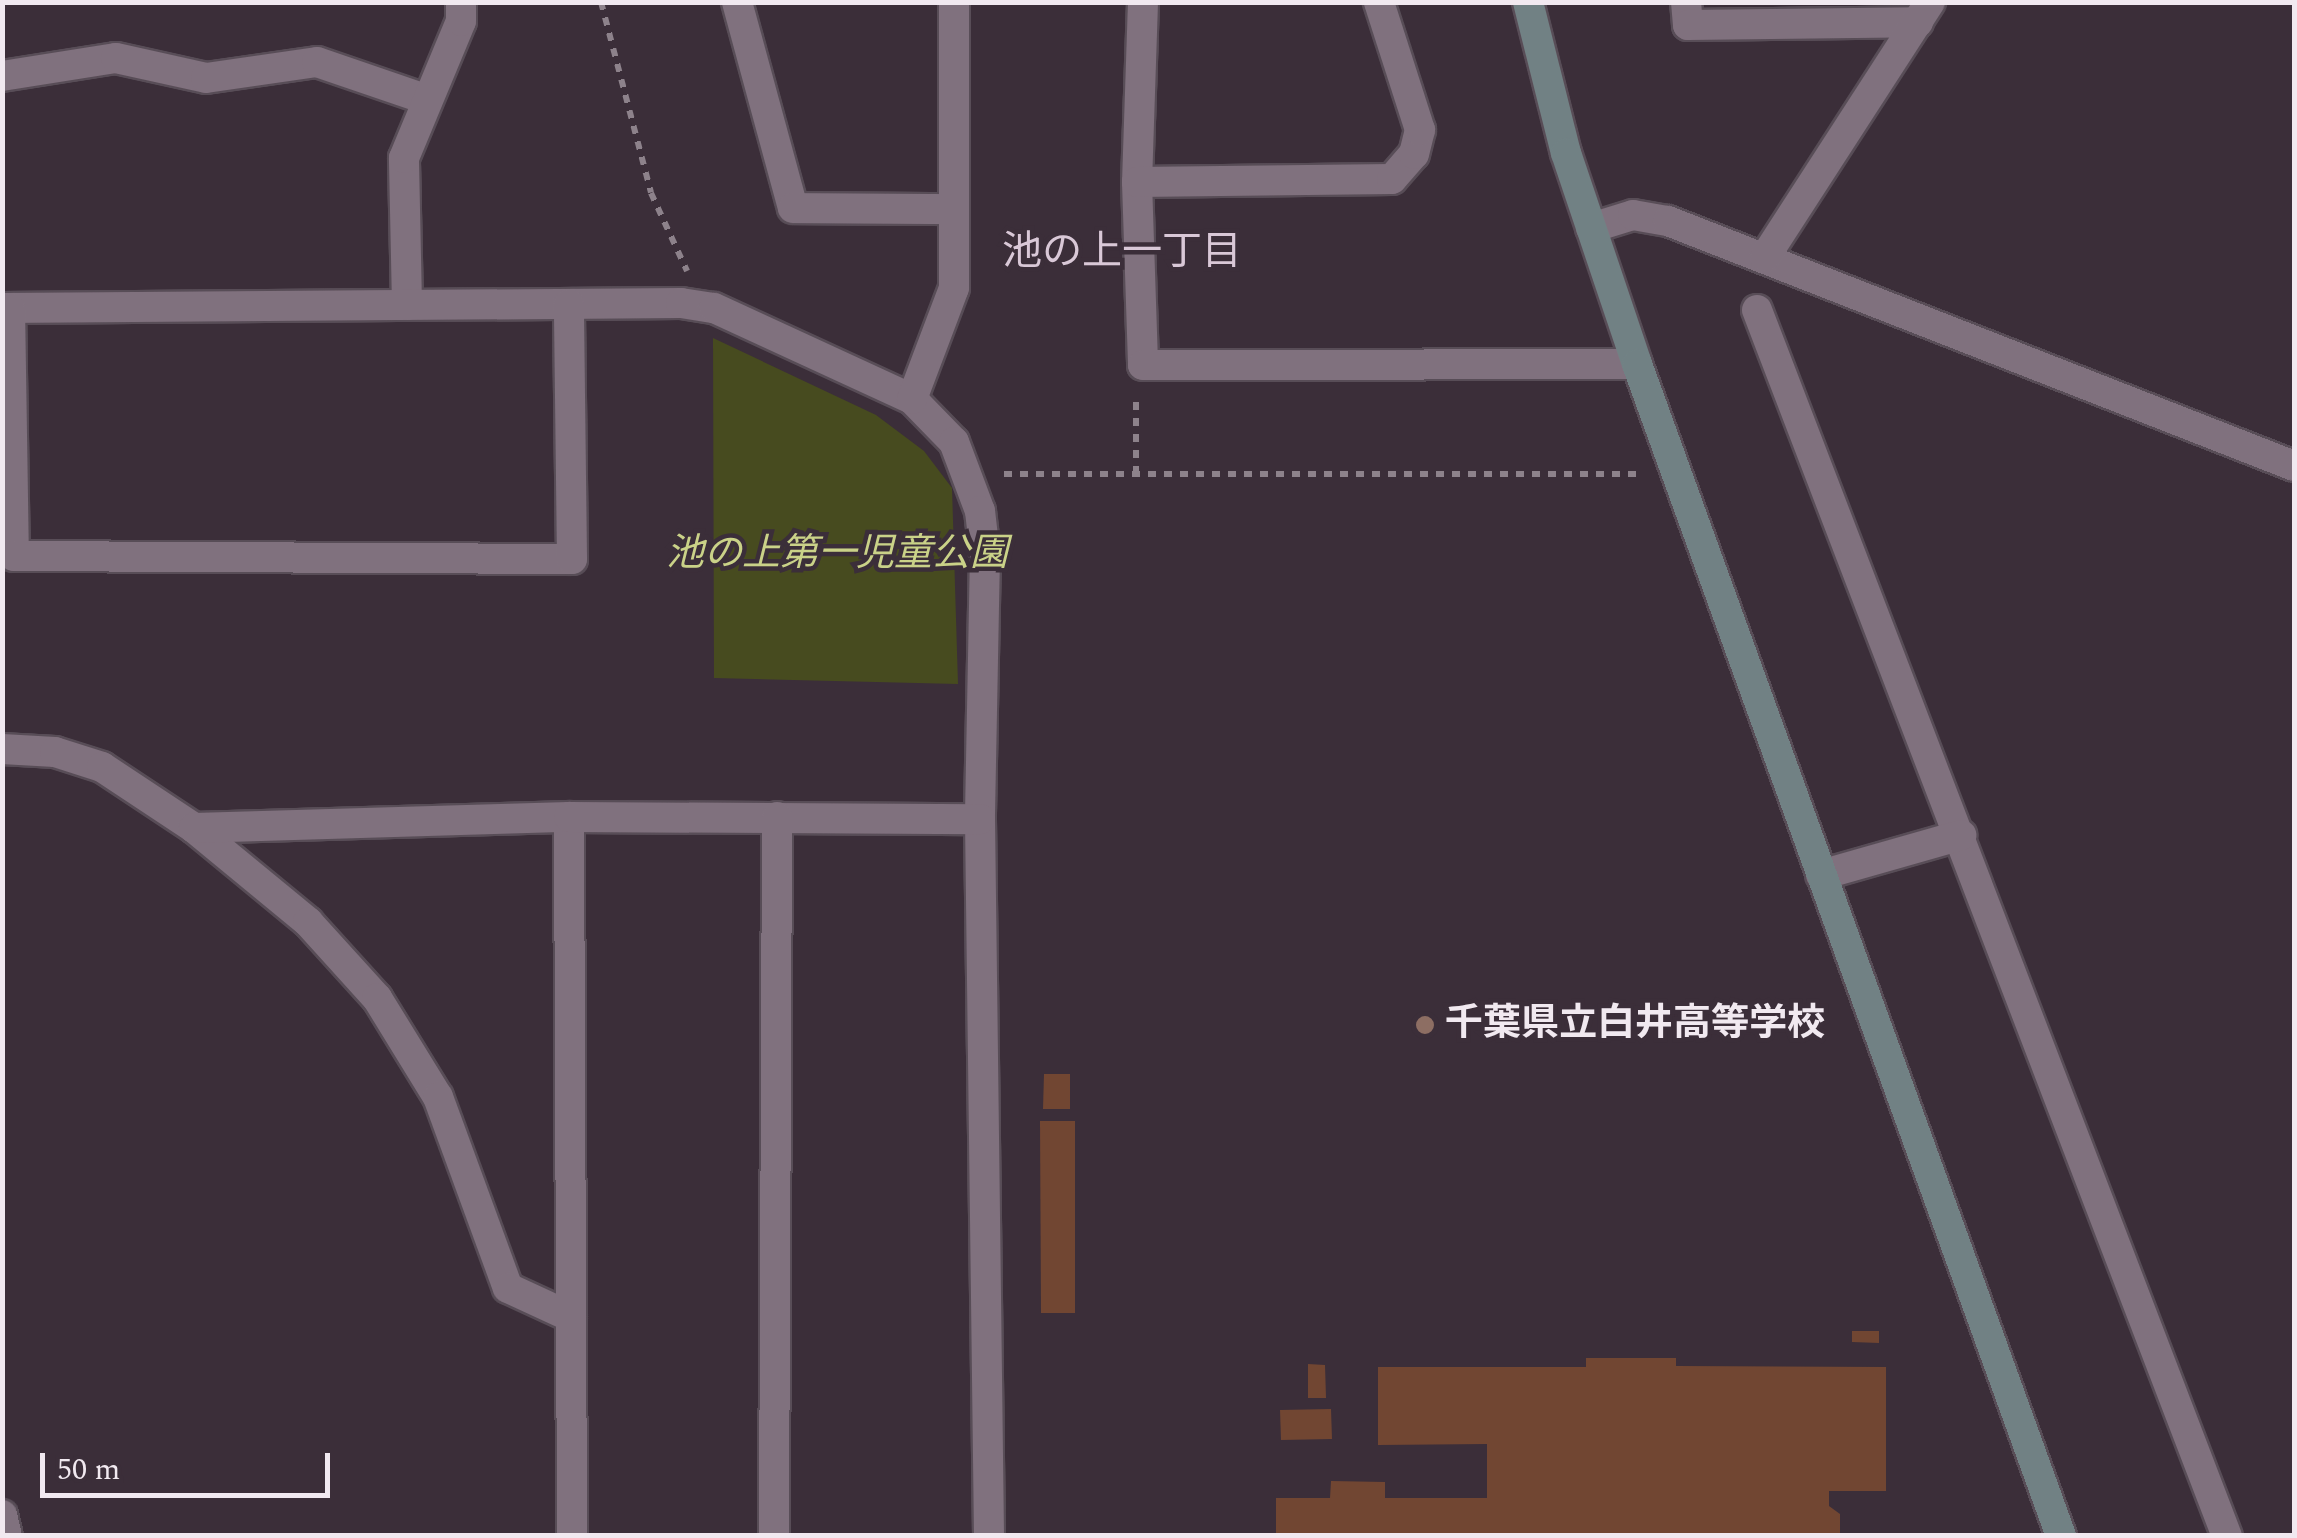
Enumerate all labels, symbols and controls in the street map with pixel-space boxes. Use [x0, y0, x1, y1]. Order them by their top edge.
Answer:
district label: 池の上一丁目 [1002, 229, 1242, 277]
park label: 池の上第一児童公園 [666, 532, 1008, 578]
place label: 千葉県立白井高等学校 [1445, 1002, 1825, 1048]
marker: 千葉県立白井高等学校 [1414, 1014, 1436, 1036]
scale bar [45, 1433, 335, 1495]
text: 50 m [57, 1447, 120, 1493]

